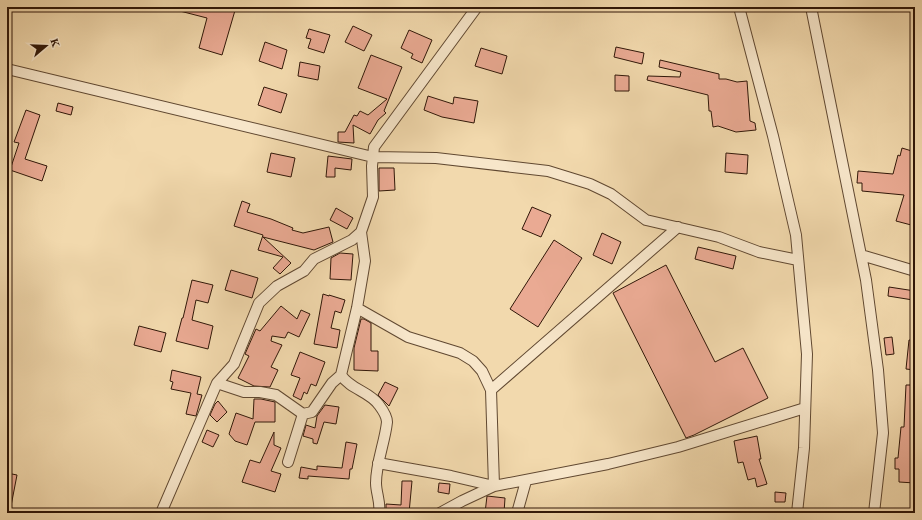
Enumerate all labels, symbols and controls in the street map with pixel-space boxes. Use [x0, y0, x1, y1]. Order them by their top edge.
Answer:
north arrow [26, 26, 66, 66]
text: K [47, 36, 64, 50]

